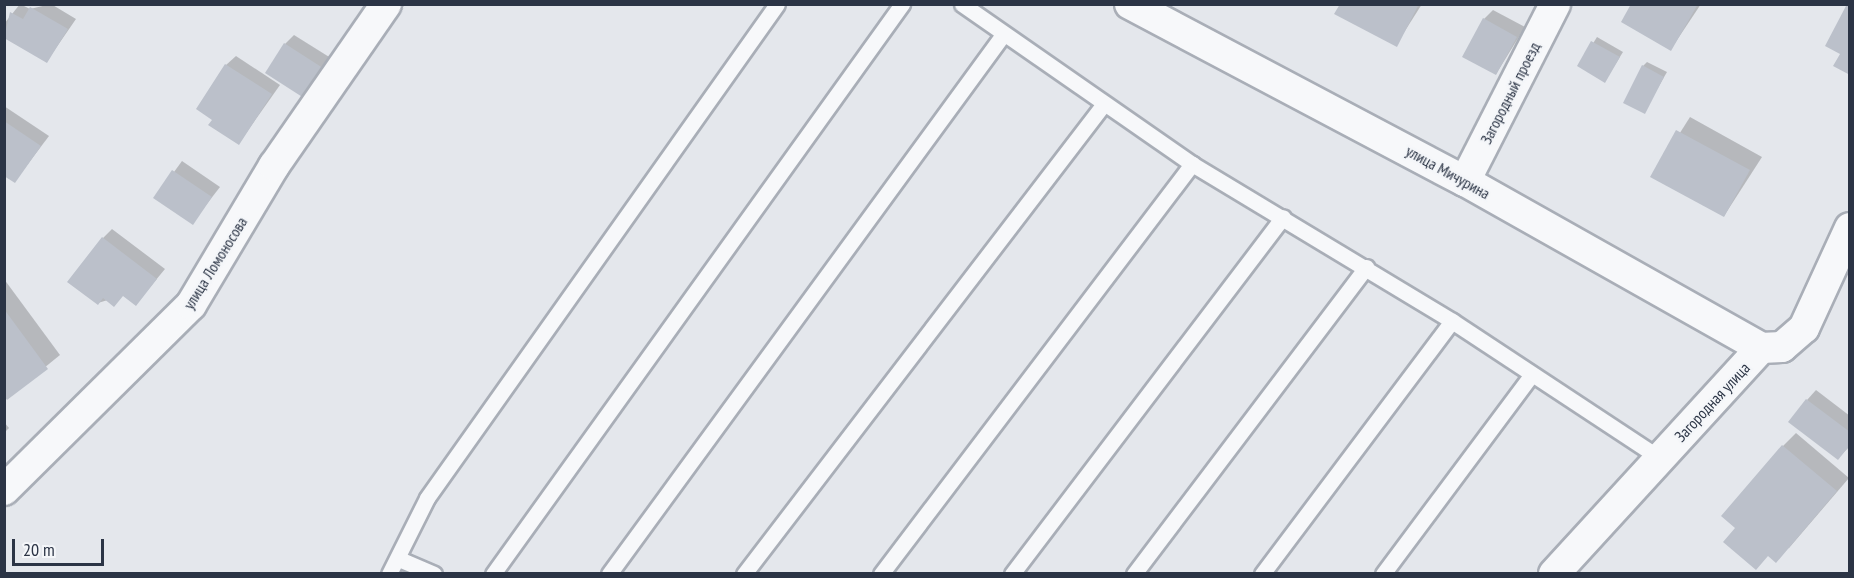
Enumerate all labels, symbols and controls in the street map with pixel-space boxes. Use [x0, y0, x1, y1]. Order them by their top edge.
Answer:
street label: Загородный проезд [1476, 39, 1544, 147]
street label: улица Мичурина [1403, 141, 1493, 203]
street label: улица Ломоносова [179, 213, 251, 313]
street label: Загородная улица [1670, 358, 1754, 446]
scale bar [15, 527, 106, 565]
text: 20 m [23, 538, 55, 561]

